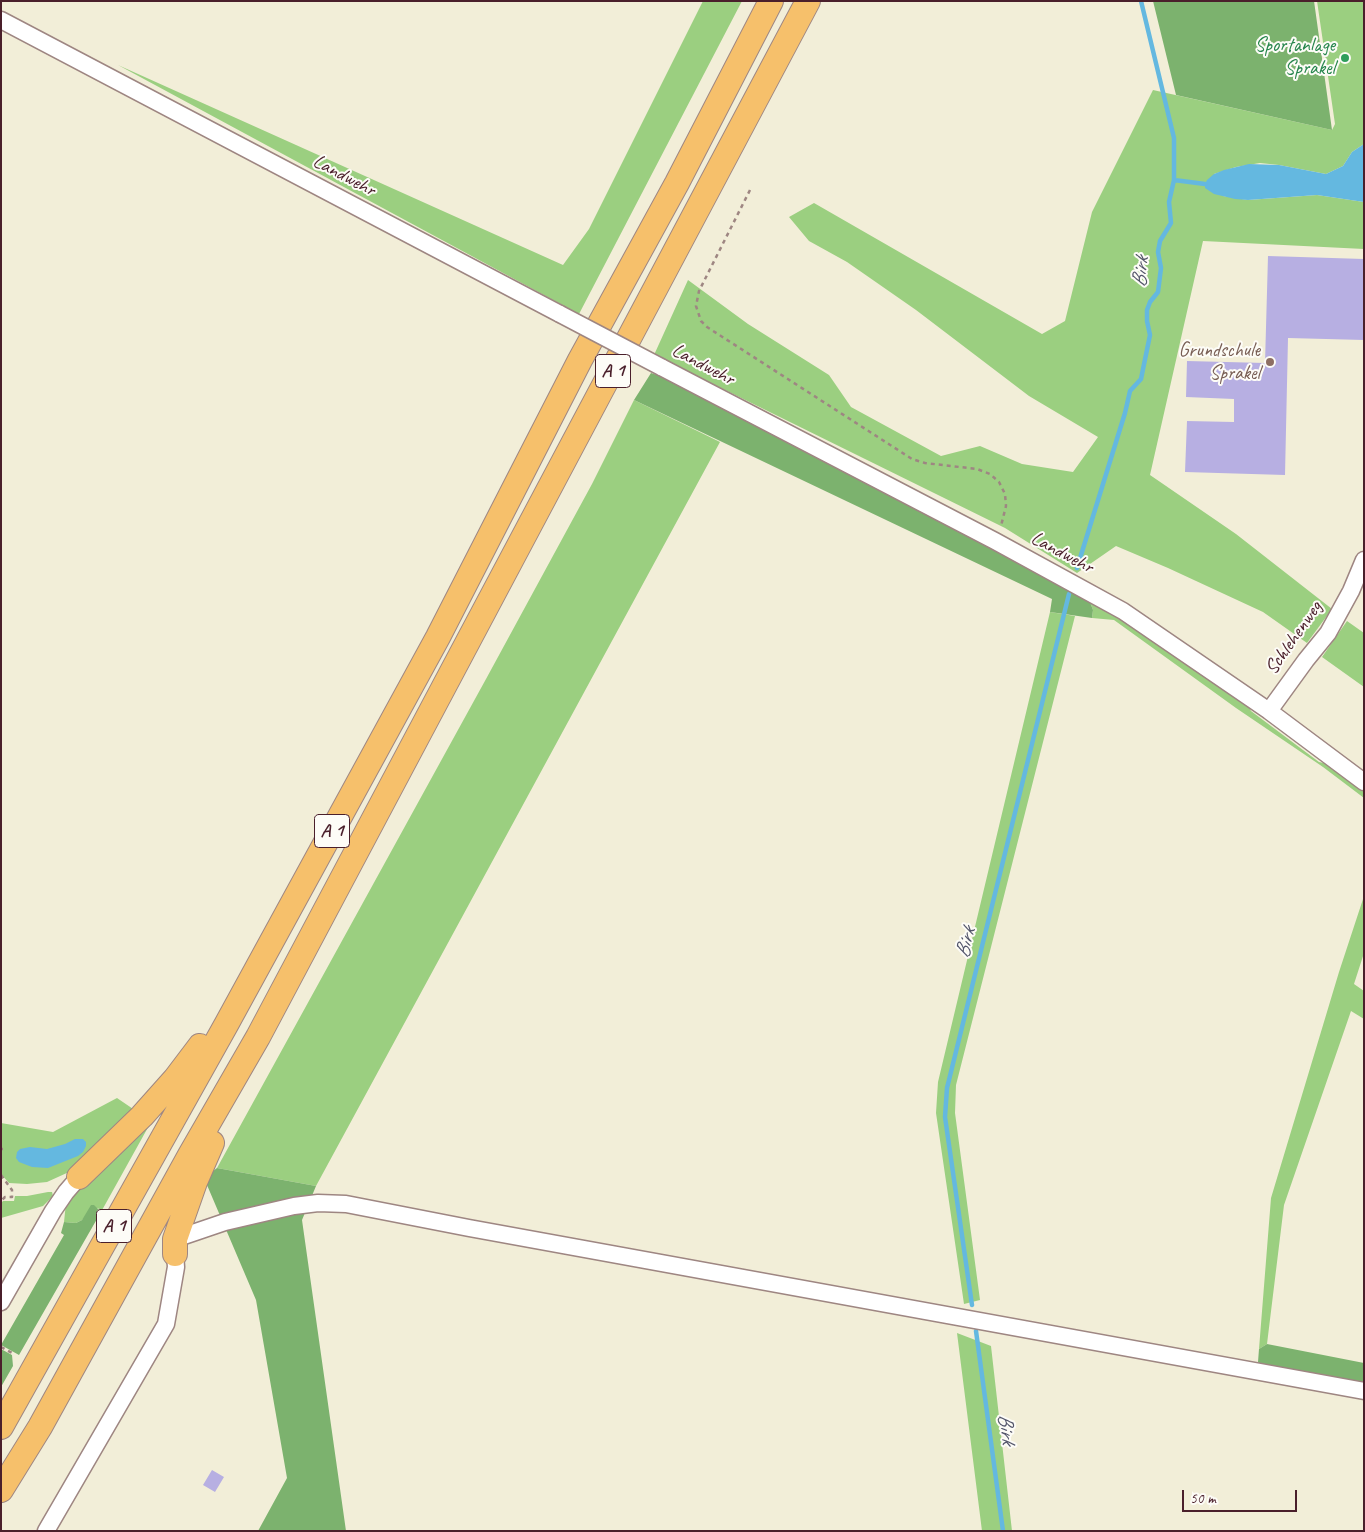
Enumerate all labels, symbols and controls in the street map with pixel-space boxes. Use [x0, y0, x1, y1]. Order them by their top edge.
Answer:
place label: Sportanlage Sprakel [1255, 34, 1335, 81]
marker: Sportanlage Sprakel [1339, 52, 1351, 64]
street label: Landwehr [309, 150, 379, 202]
water label: Birk [1127, 256, 1155, 288]
street label: Landwehr [668, 339, 738, 391]
place label: Grundschule Sprakel [1179, 339, 1260, 386]
road number: A 1 [596, 354, 630, 388]
marker: Grundschule Sprakel [1264, 356, 1276, 368]
street label: Landwehr [1027, 527, 1097, 579]
street label: Schlehenweg [1260, 597, 1328, 679]
road number: A 1 [314, 814, 350, 848]
water label: Birk [950, 925, 982, 961]
road number: A 1 [96, 1210, 132, 1242]
water label: Birk [991, 1412, 1021, 1446]
scale bar [1185, 1480, 1300, 1512]
text: 50 m [1190, 1489, 1216, 1508]

